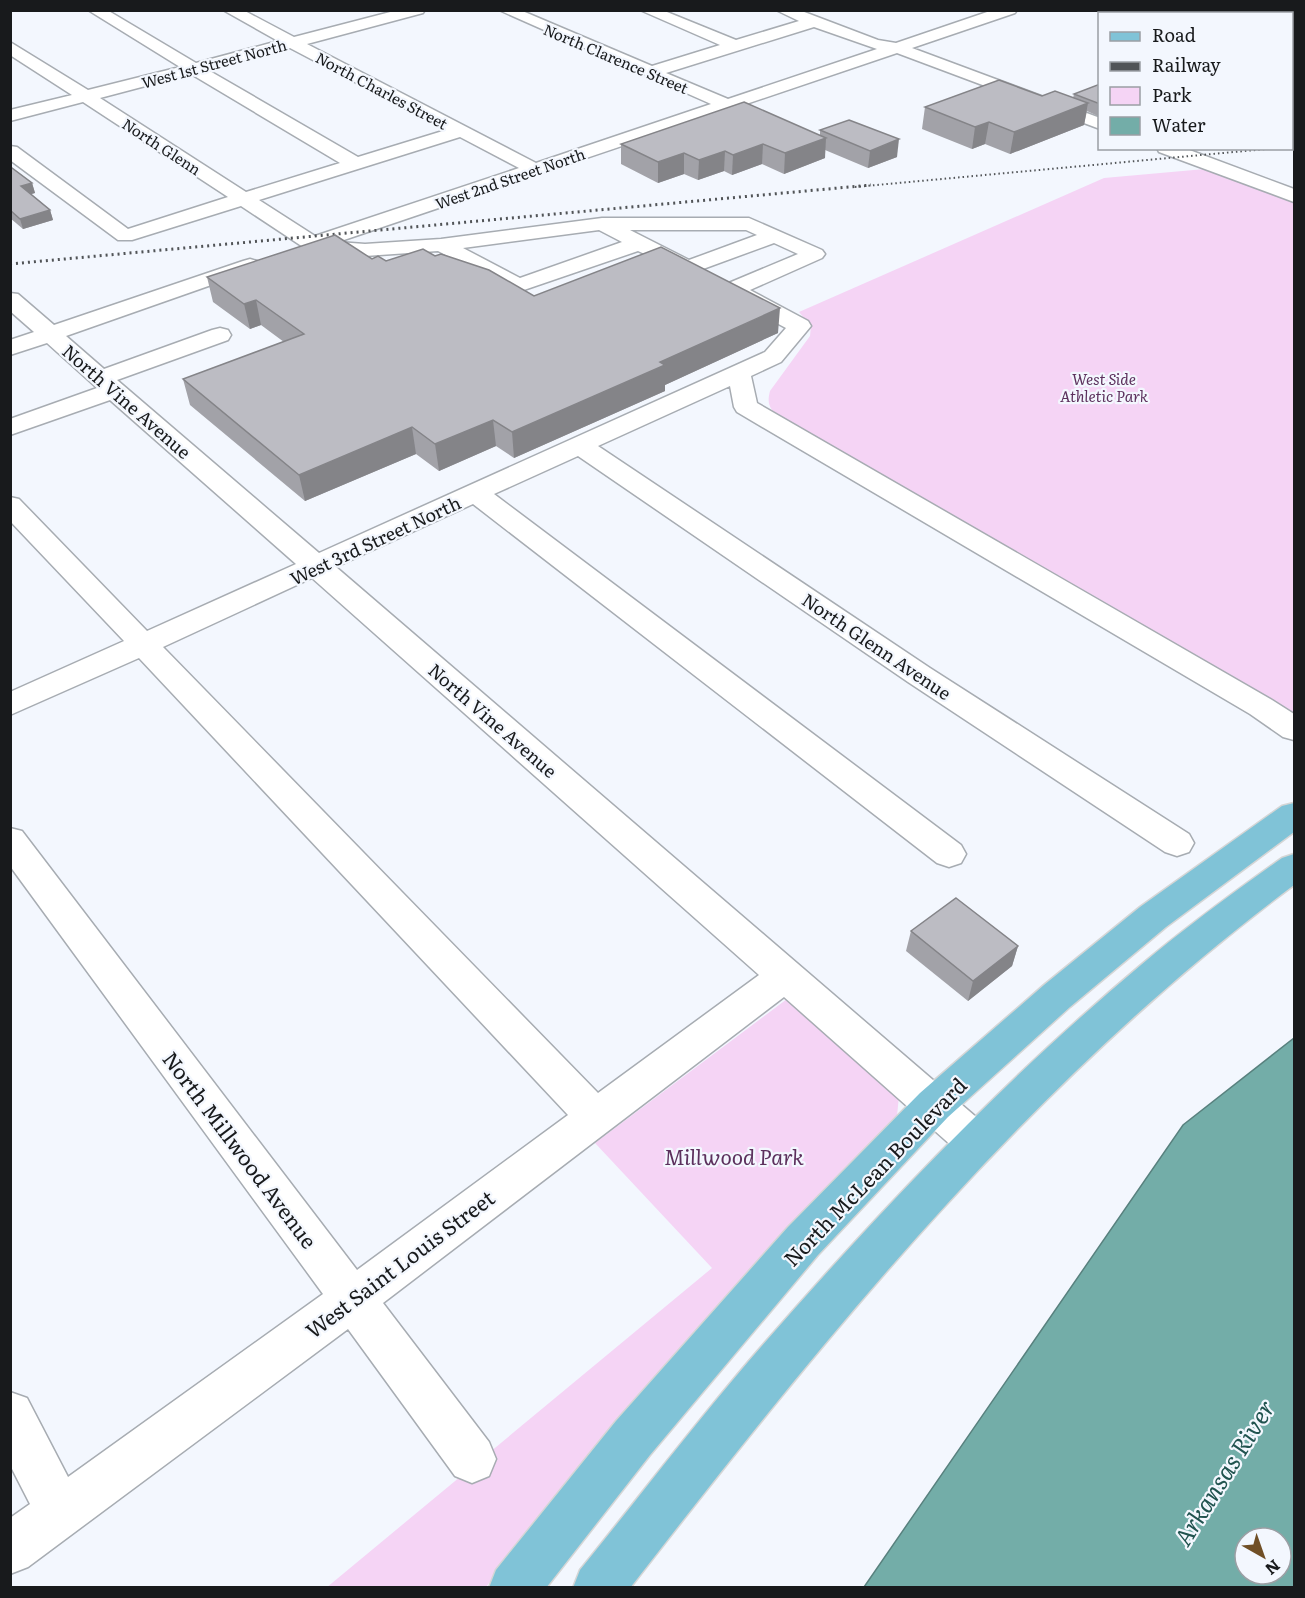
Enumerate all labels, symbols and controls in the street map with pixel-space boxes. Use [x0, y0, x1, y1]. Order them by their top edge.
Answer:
legend [1098, 12, 1293, 150]
street label: North Clarence Street [540, 17, 692, 99]
text: Road [1152, 21, 1196, 48]
street label: West 1st Street North [139, 33, 289, 93]
street label: North Charles Street [312, 45, 452, 135]
text: Railway [1152, 51, 1221, 78]
text: Park [1152, 81, 1193, 108]
text: Water [1152, 111, 1206, 138]
street label: North Glenn [118, 112, 206, 180]
street label: West 2nd Street North [432, 141, 588, 214]
street label: North Vine Avenue [57, 337, 197, 465]
park label: West Side Athletic Park [1060, 367, 1149, 407]
street label: West 3rd Street North [285, 488, 465, 592]
street label: North Glenn Avenue [797, 586, 957, 706]
street label: North Vine Avenue [423, 656, 563, 784]
street label: North Millwood Avenue [156, 1044, 326, 1254]
street label: North McLean Boulevard [775, 1069, 973, 1273]
park label: Millwood Park [664, 1140, 804, 1171]
street label: West Saint Louis Street [298, 1181, 501, 1345]
water label: Arkansas River [1164, 1392, 1282, 1552]
north arrow [1233, 1526, 1293, 1586]
text: N [1260, 1555, 1286, 1582]

